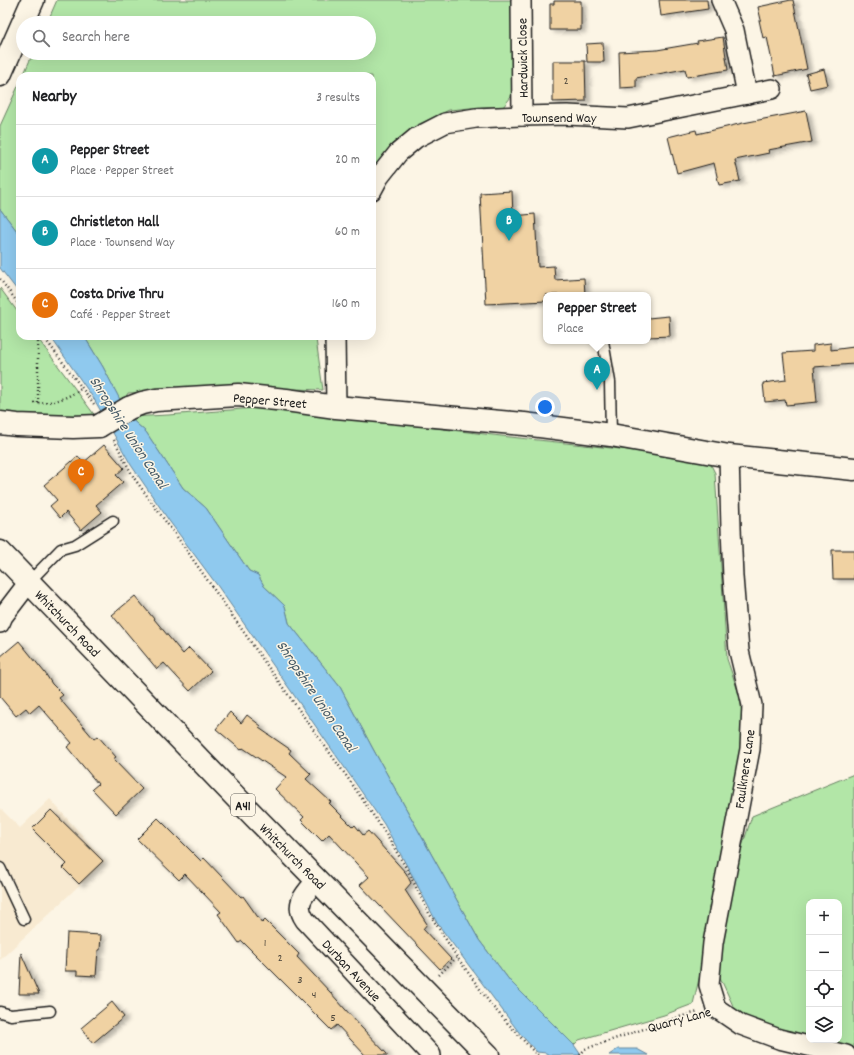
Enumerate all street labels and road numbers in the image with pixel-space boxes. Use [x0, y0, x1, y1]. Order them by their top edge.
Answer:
street label: Hardwick Close [513, 18, 535, 98]
street label: Townsend Way [522, 109, 597, 129]
street label: Pepper Street [232, 389, 308, 415]
street label: Whitchurch Road [29, 586, 104, 663]
street label: Faulkners Lane [731, 728, 761, 810]
road number: A41 [231, 794, 255, 816]
street label: Whitchurch Road [254, 820, 329, 895]
street label: Durban Avenue [316, 936, 385, 1007]
street label: Quarry Lane [646, 1003, 713, 1039]

